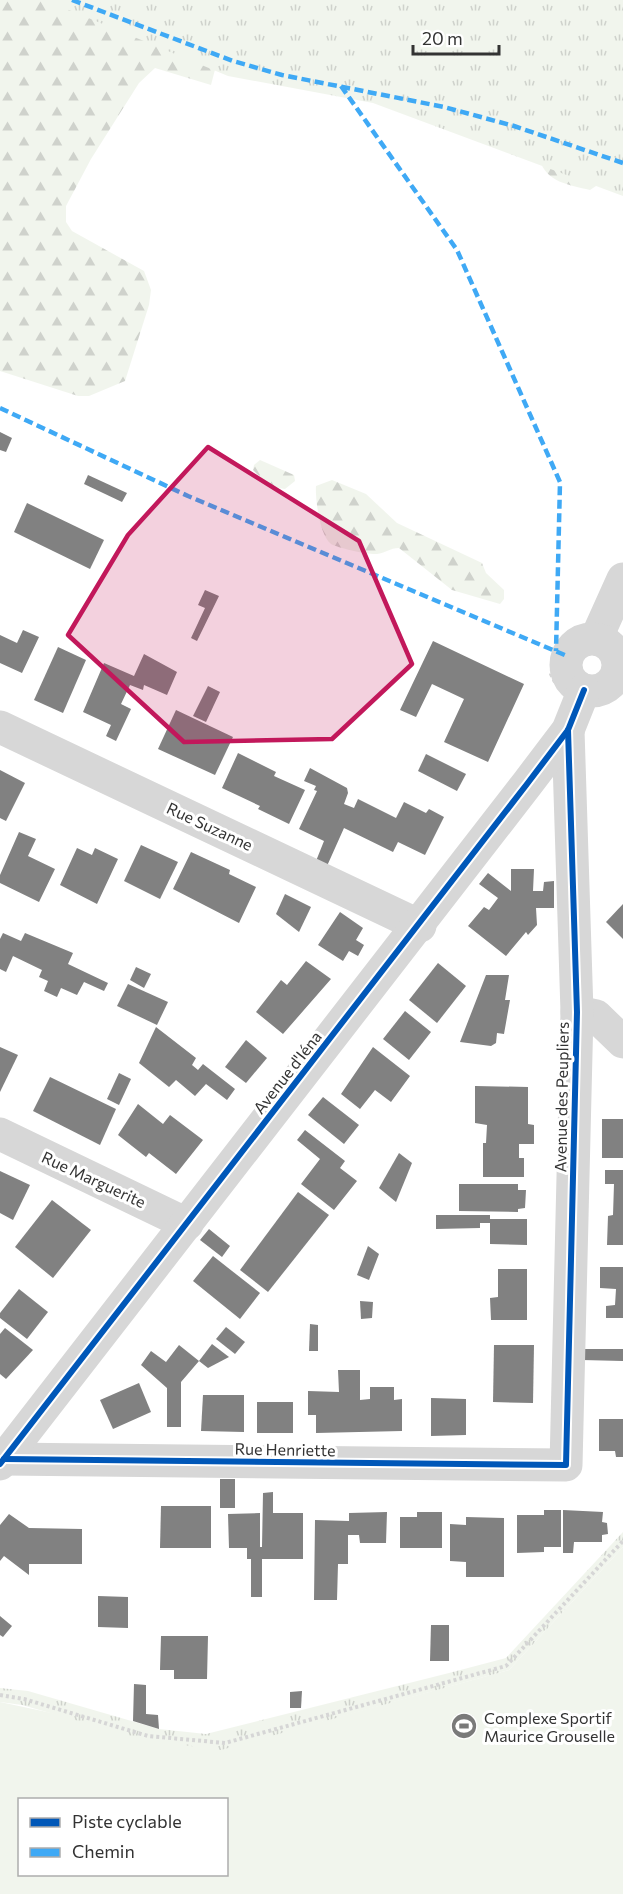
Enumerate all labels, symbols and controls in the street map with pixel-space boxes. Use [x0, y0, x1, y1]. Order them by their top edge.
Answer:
scale bar [413, 18, 498, 56]
text: 20 m [422, 27, 463, 49]
street label: Rue Suzanne [164, 798, 256, 854]
street label: Avenue des Peupliers [550, 1021, 572, 1173]
street label: Avenue d'Iéna [249, 1027, 325, 1117]
street label: Rue Marguerite [39, 1147, 149, 1211]
street label: Rue Henriette [234, 1439, 336, 1459]
place label: Complexe Sportif Maurice Grouselle [484, 1708, 615, 1745]
sports icon: Complexe Sportif Maurice Grouselle [449, 1711, 479, 1741]
legend [18, 1798, 228, 1876]
text: Piste cyclable [72, 1810, 182, 1832]
text: Chemin [72, 1840, 135, 1862]

